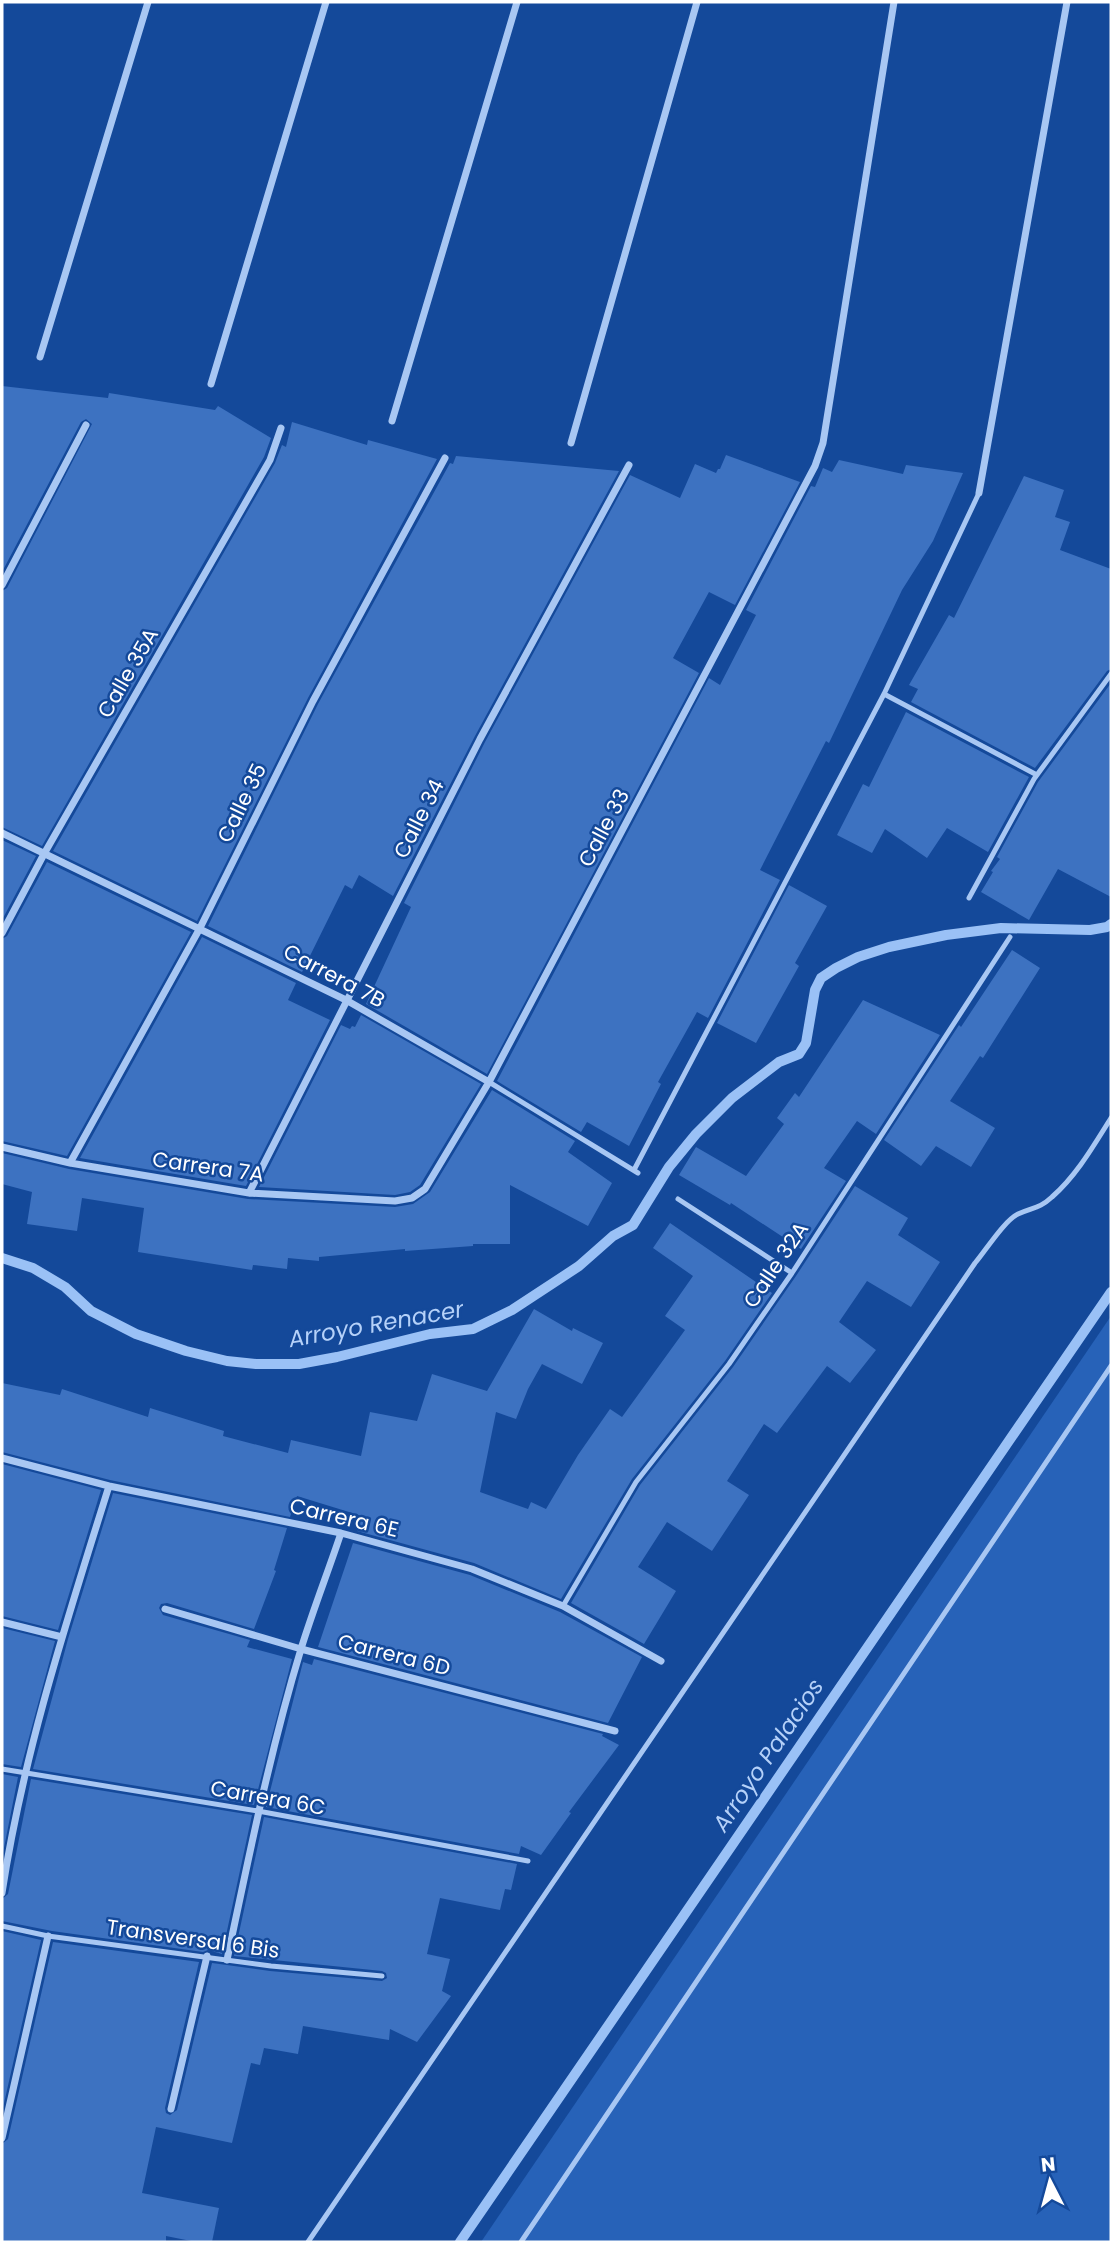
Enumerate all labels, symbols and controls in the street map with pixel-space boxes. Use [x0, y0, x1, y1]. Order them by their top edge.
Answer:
street label: Calle 35A [90, 623, 165, 723]
street label: Calle 35 [210, 758, 273, 847]
street label: Calle 34 [386, 774, 451, 863]
street label: Calle 33 [571, 784, 636, 872]
street label: Carrera 7B [278, 937, 390, 1014]
street label: Carrera 7A [150, 1144, 266, 1189]
street label: Calle 32A [736, 1216, 815, 1313]
water label: Arroyo Renacer [285, 1293, 467, 1355]
street label: Carrera 6E [287, 1491, 401, 1544]
street label: Carrera 6D [335, 1627, 453, 1682]
water label: Arroyo Palacios [704, 1672, 831, 1839]
street label: Carrera 6C [208, 1773, 328, 1822]
street label: Transversal 6 Bis [105, 1912, 281, 1965]
north arrow [1015, 2146, 1085, 2216]
text: N [1040, 2150, 1057, 2179]

